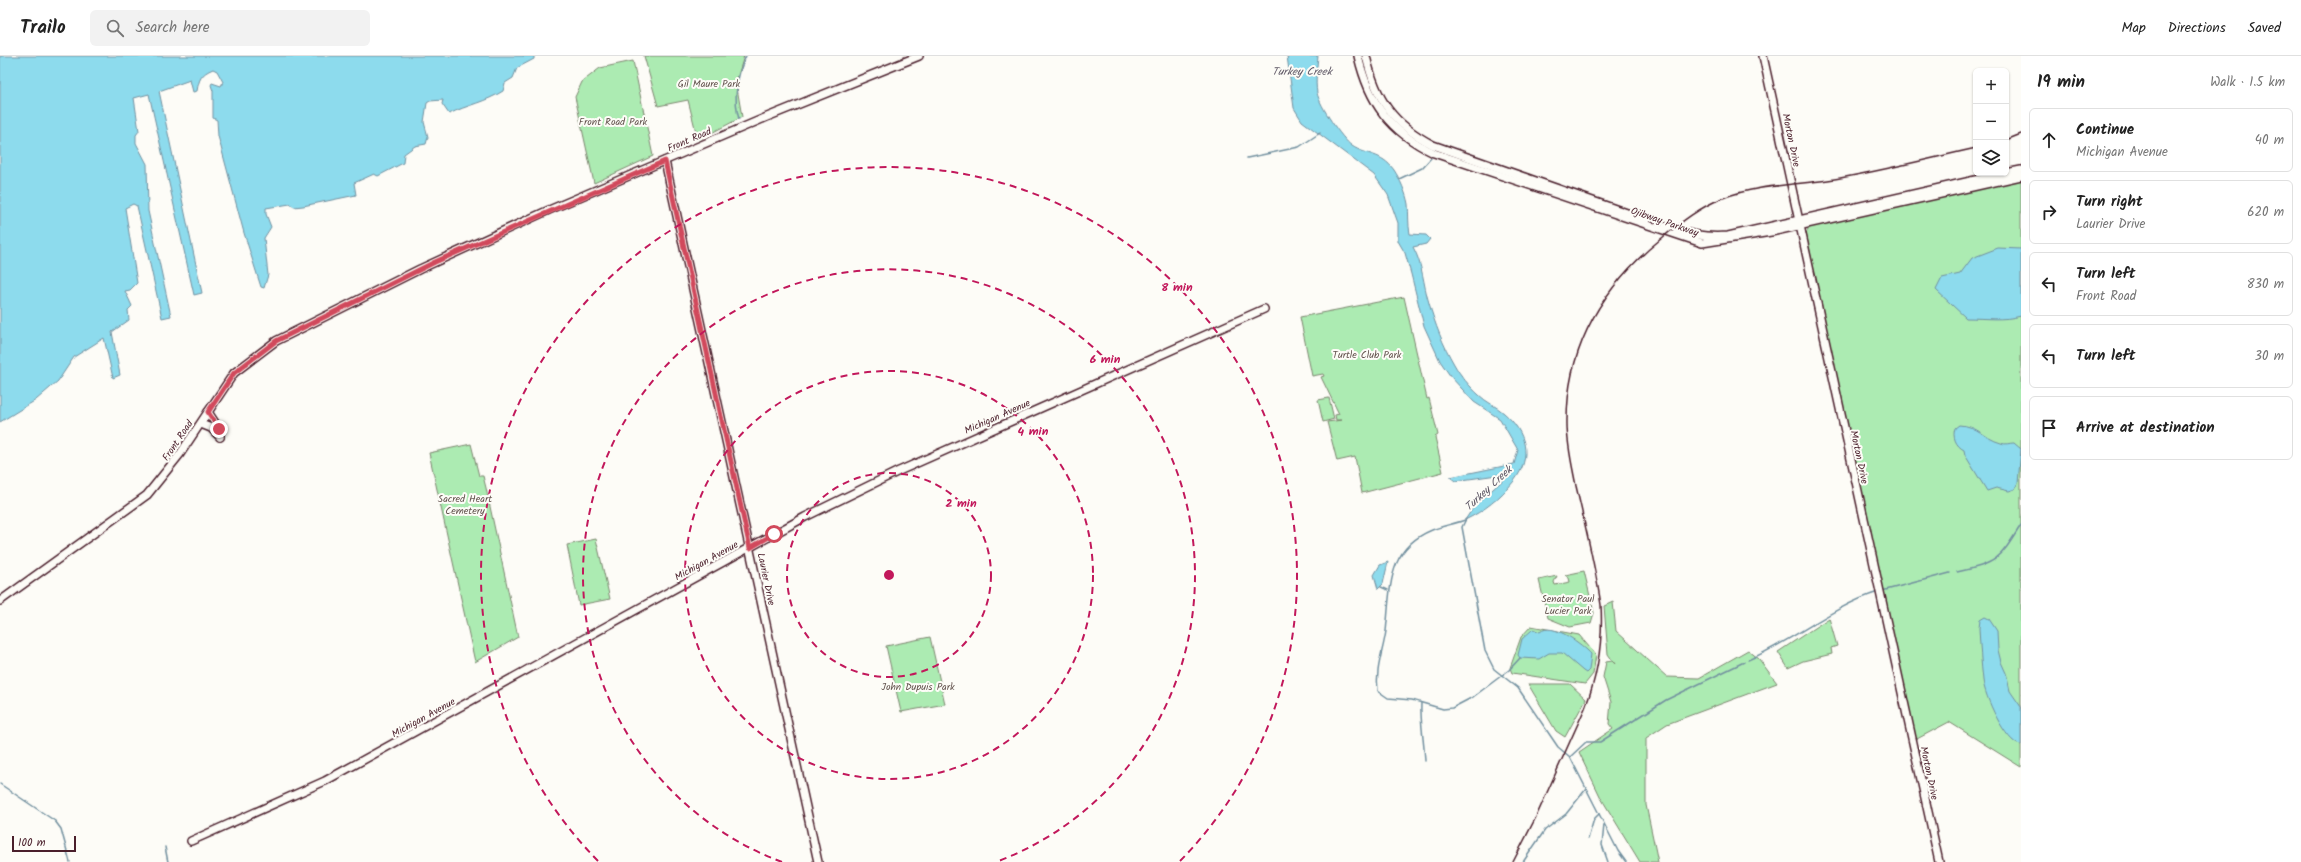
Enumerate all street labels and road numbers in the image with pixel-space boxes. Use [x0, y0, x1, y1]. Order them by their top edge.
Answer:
street label: Morton Drive [1778, 112, 1805, 169]
street label: Front Road [665, 123, 715, 156]
street label: Ojibway Parkway [1629, 203, 1701, 241]
street label: Michigan Avenue [962, 395, 1033, 439]
street label: Front Road [158, 416, 198, 464]
street label: Morton Drive [1846, 429, 1873, 486]
street label: Michigan Avenue [672, 537, 742, 585]
street label: Laurier Drive [753, 551, 779, 607]
street label: Michigan Avenue [389, 694, 459, 742]
street label: Morton Drive [1916, 745, 1943, 802]

